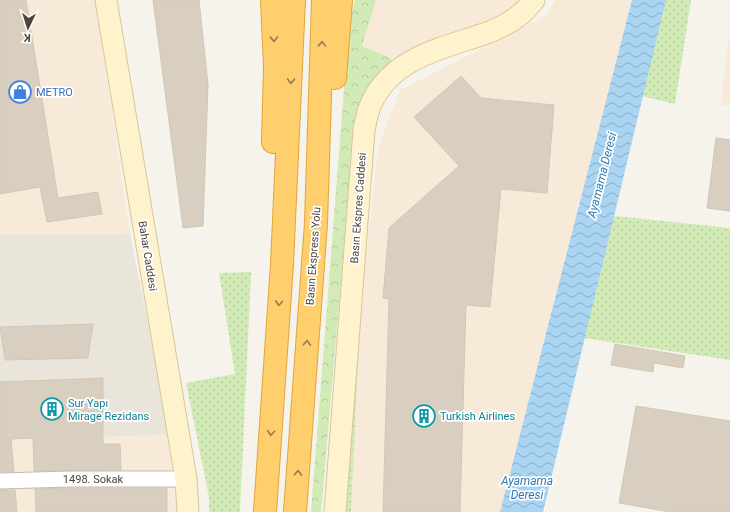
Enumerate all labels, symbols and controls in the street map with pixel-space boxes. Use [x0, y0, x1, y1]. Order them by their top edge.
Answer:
north arrow [8, 8, 48, 48]
text: K [22, 31, 31, 44]
one-way arrow [270, 36, 279, 42]
one-way arrow [318, 41, 326, 47]
one-way arrow [287, 78, 295, 84]
shop icon: METRO [7, 79, 33, 105]
place label: METRO [36, 86, 73, 99]
water label: Ayamama Deresi [584, 131, 619, 220]
street label: Basın Ekspres Caddesi [348, 152, 369, 264]
street label: Basın Ekspress Yolu [304, 206, 323, 306]
street label: Bahar Caddesi [136, 220, 159, 292]
one-way arrow [275, 300, 284, 306]
one-way arrow [303, 340, 312, 346]
building icon: Sur Yapı Mirage Rezidans [39, 396, 65, 422]
place label: Sur Yapı Mirage Rezidans [68, 397, 150, 423]
building icon: Turkish Airlines [411, 403, 437, 429]
place label: Turkish Airlines [440, 410, 515, 423]
one-way arrow [266, 430, 275, 436]
one-way arrow [293, 470, 302, 476]
street label: 1498. Sokak [63, 473, 124, 486]
water label: Ayamama Deresi [500, 474, 553, 502]

